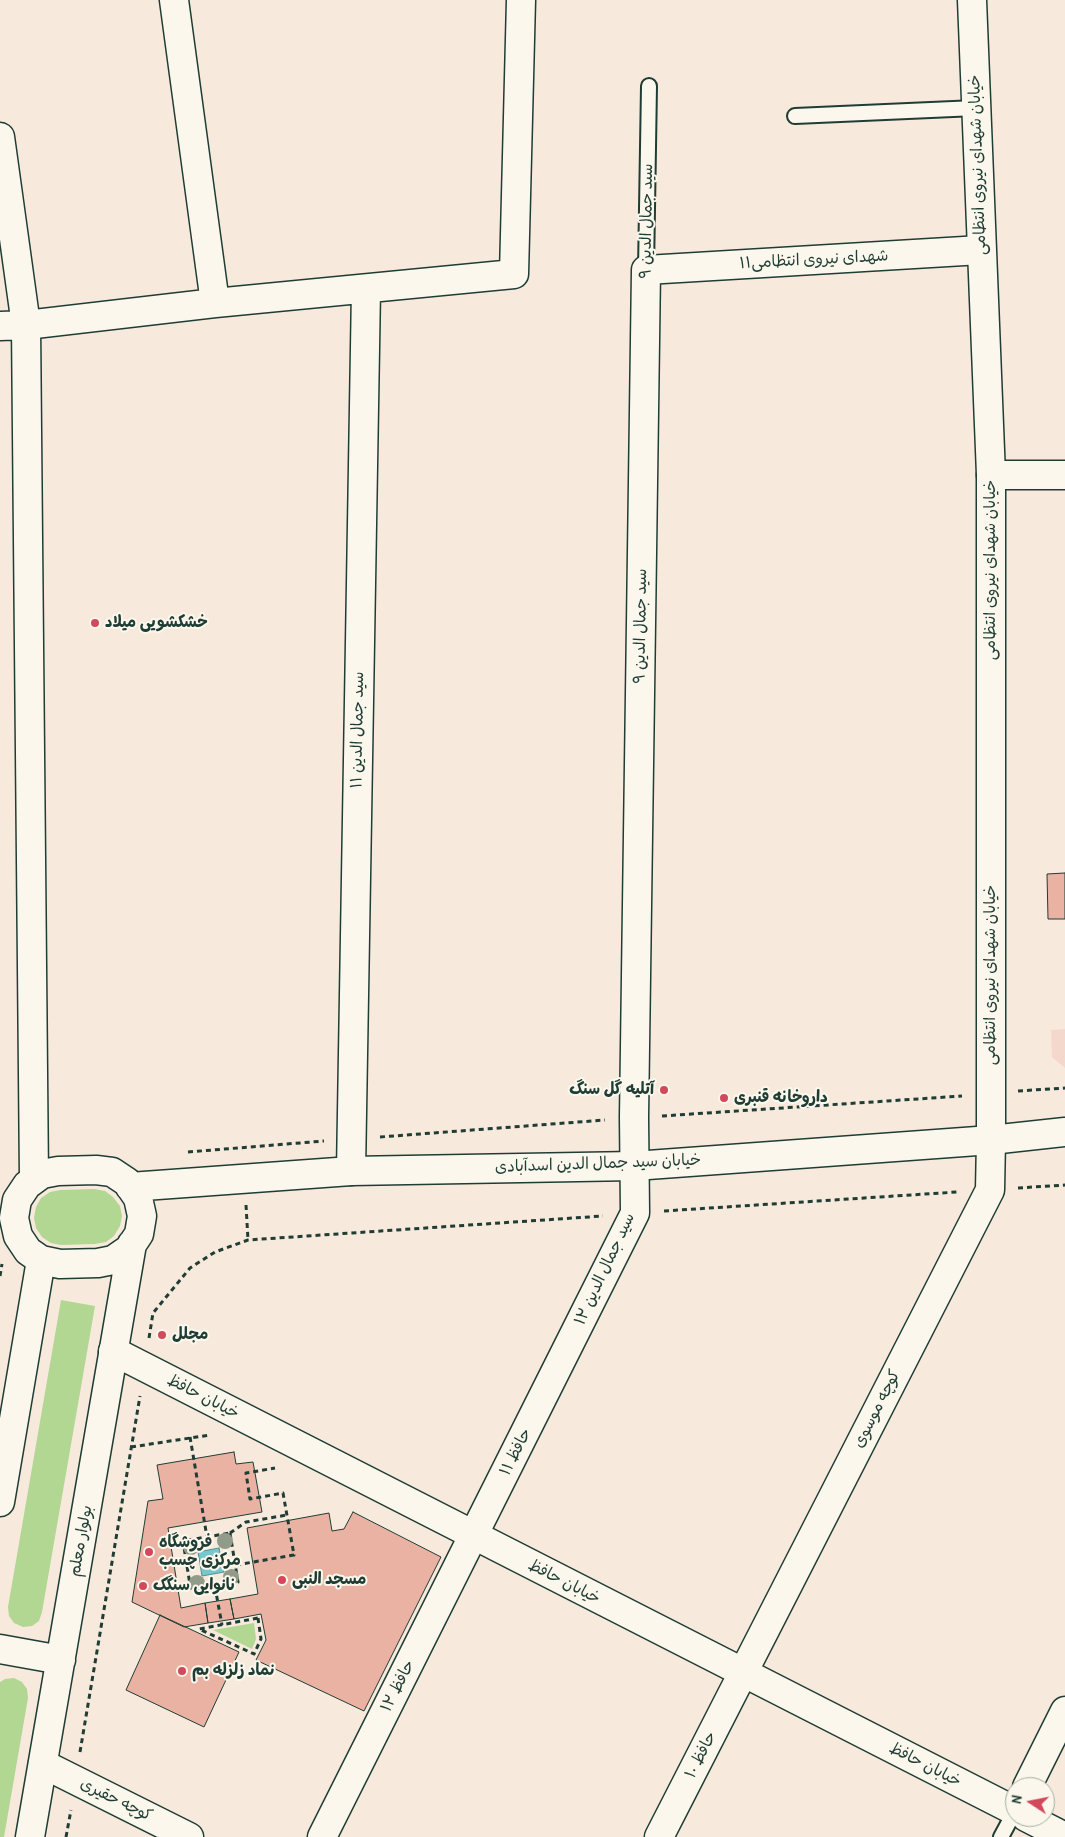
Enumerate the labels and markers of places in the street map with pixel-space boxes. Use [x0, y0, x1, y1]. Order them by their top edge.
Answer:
place label: خشکشویی میلاد [105, 613, 208, 633]
marker: خشکشویی میلاد [89, 617, 101, 629]
place label: آتلیه گل سنگ [569, 1080, 654, 1100]
marker: آتلیه گل سنگ [658, 1084, 670, 1096]
place label: داروخانه قنبری [734, 1088, 828, 1108]
marker: داروخانه قنبری [718, 1092, 730, 1104]
place label: مجلل [172, 1325, 208, 1345]
marker: مجلل [156, 1329, 168, 1341]
place label: فروشگاه مرکزی چسب [159, 1533, 241, 1571]
marker: فروشگاه مرکزی چسب [143, 1546, 155, 1558]
place label: مسجد النبی [292, 1570, 366, 1590]
marker: مسجد النبی [276, 1574, 288, 1586]
place label: نانوایی سنگک [153, 1576, 236, 1596]
marker: نانوایی سنگک [137, 1580, 149, 1592]
place label: نماد زلزله بم [192, 1661, 276, 1681]
marker: نماد زلزله بم [176, 1665, 188, 1677]

